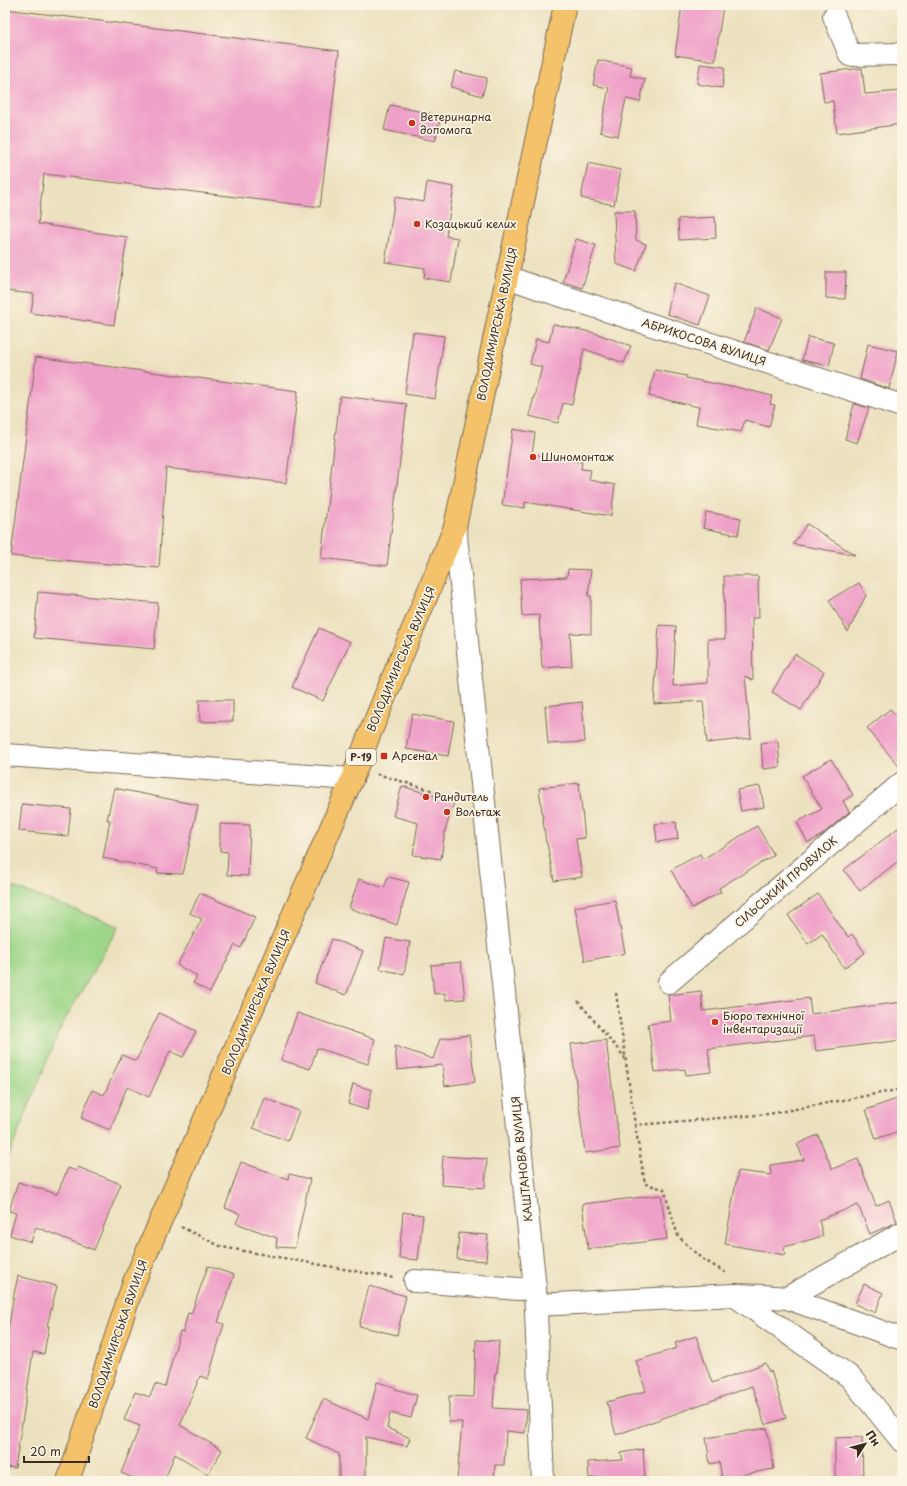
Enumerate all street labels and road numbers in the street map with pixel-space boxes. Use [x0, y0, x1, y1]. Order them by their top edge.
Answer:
street label: ВОЛОДИМИРСЬКА ВУЛИЦЯ [472, 246, 521, 402]
street label: АБРИКОСОВА ВУЛИЦЯ [640, 313, 768, 370]
street label: ВОЛОДИМИРСЬКА ВУЛИЦЯ [362, 583, 439, 734]
road number: Р-19 [346, 749, 376, 765]
street label: СІЛЬСЬКИЙ ПРОВУЛОК [731, 832, 841, 931]
street label: ВОЛОДИМИРСЬКА ВУЛИЦЯ [217, 926, 294, 1077]
street label: КАШТАНОВА ВУЛИЦЯ [506, 1095, 537, 1223]
street label: ВОЛОДИМИРСЬКА ВУЛИЦЯ [84, 1257, 151, 1411]

